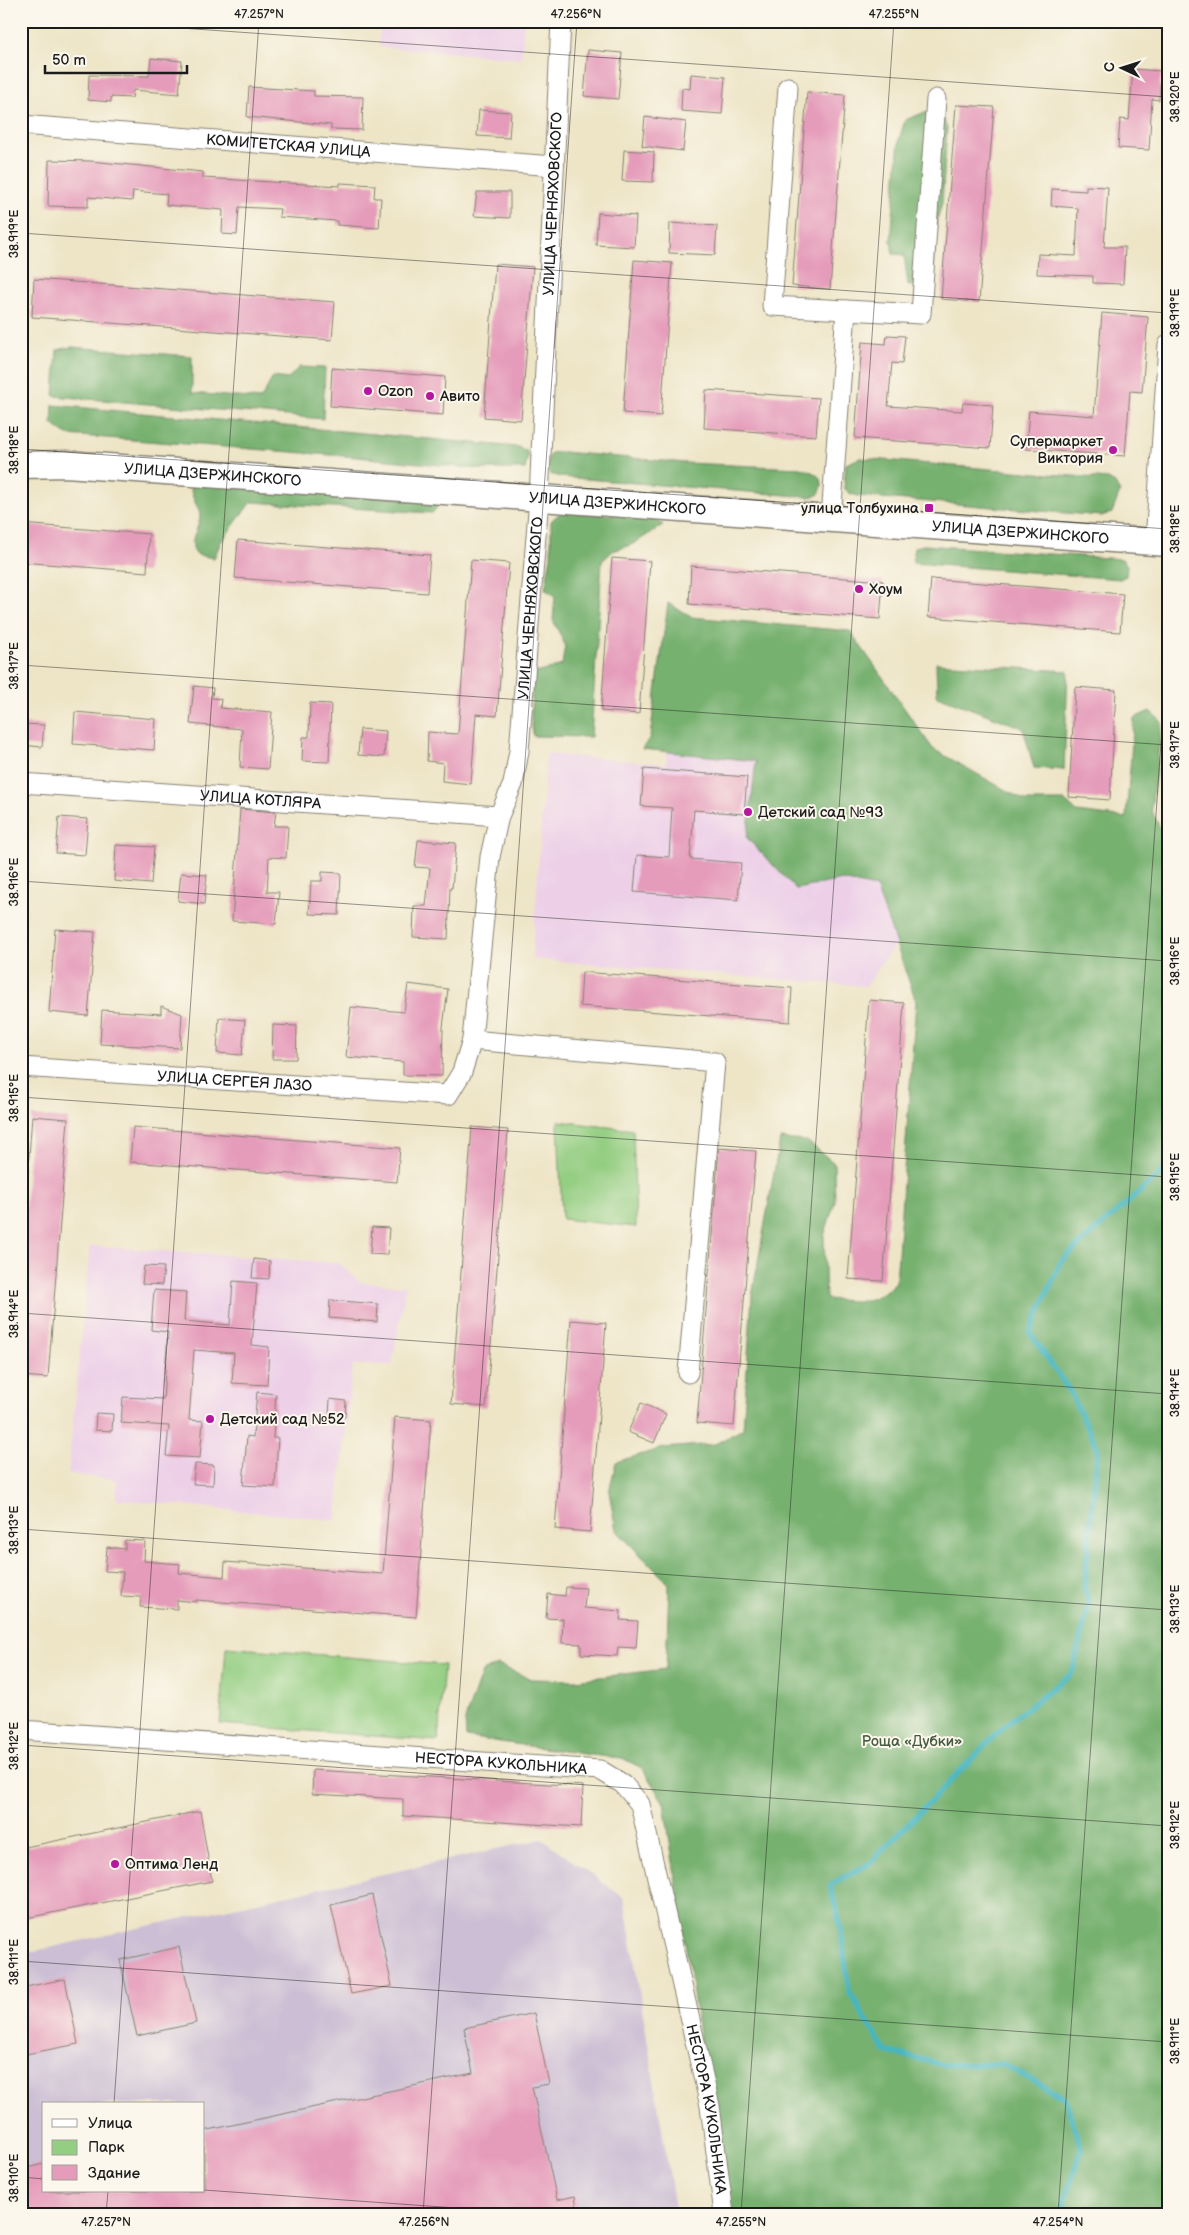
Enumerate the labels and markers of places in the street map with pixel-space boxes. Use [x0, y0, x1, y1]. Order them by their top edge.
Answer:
place label: Ozon [378, 382, 413, 401]
marker: Ozon [362, 385, 374, 397]
place label: Авито [439, 387, 480, 406]
marker: Авито [424, 390, 436, 402]
place label: Супермаркет Виктория [1010, 432, 1103, 468]
marker: Супермаркет Виктория [1107, 444, 1119, 456]
place label: улица Толбухина [801, 499, 919, 518]
marker: улица Толбухина [923, 502, 935, 514]
place label: Хоум [869, 580, 903, 599]
marker: Хоум [853, 583, 865, 595]
place label: Детский сад №93 [758, 803, 883, 822]
marker: Детский сад №93 [742, 806, 754, 818]
place label: Детский сад №52 [220, 1410, 345, 1429]
marker: Детский сад №52 [204, 1413, 216, 1425]
place label: Оптима Ленд [125, 1855, 218, 1874]
marker: Оптима Ленд [109, 1858, 121, 1870]

